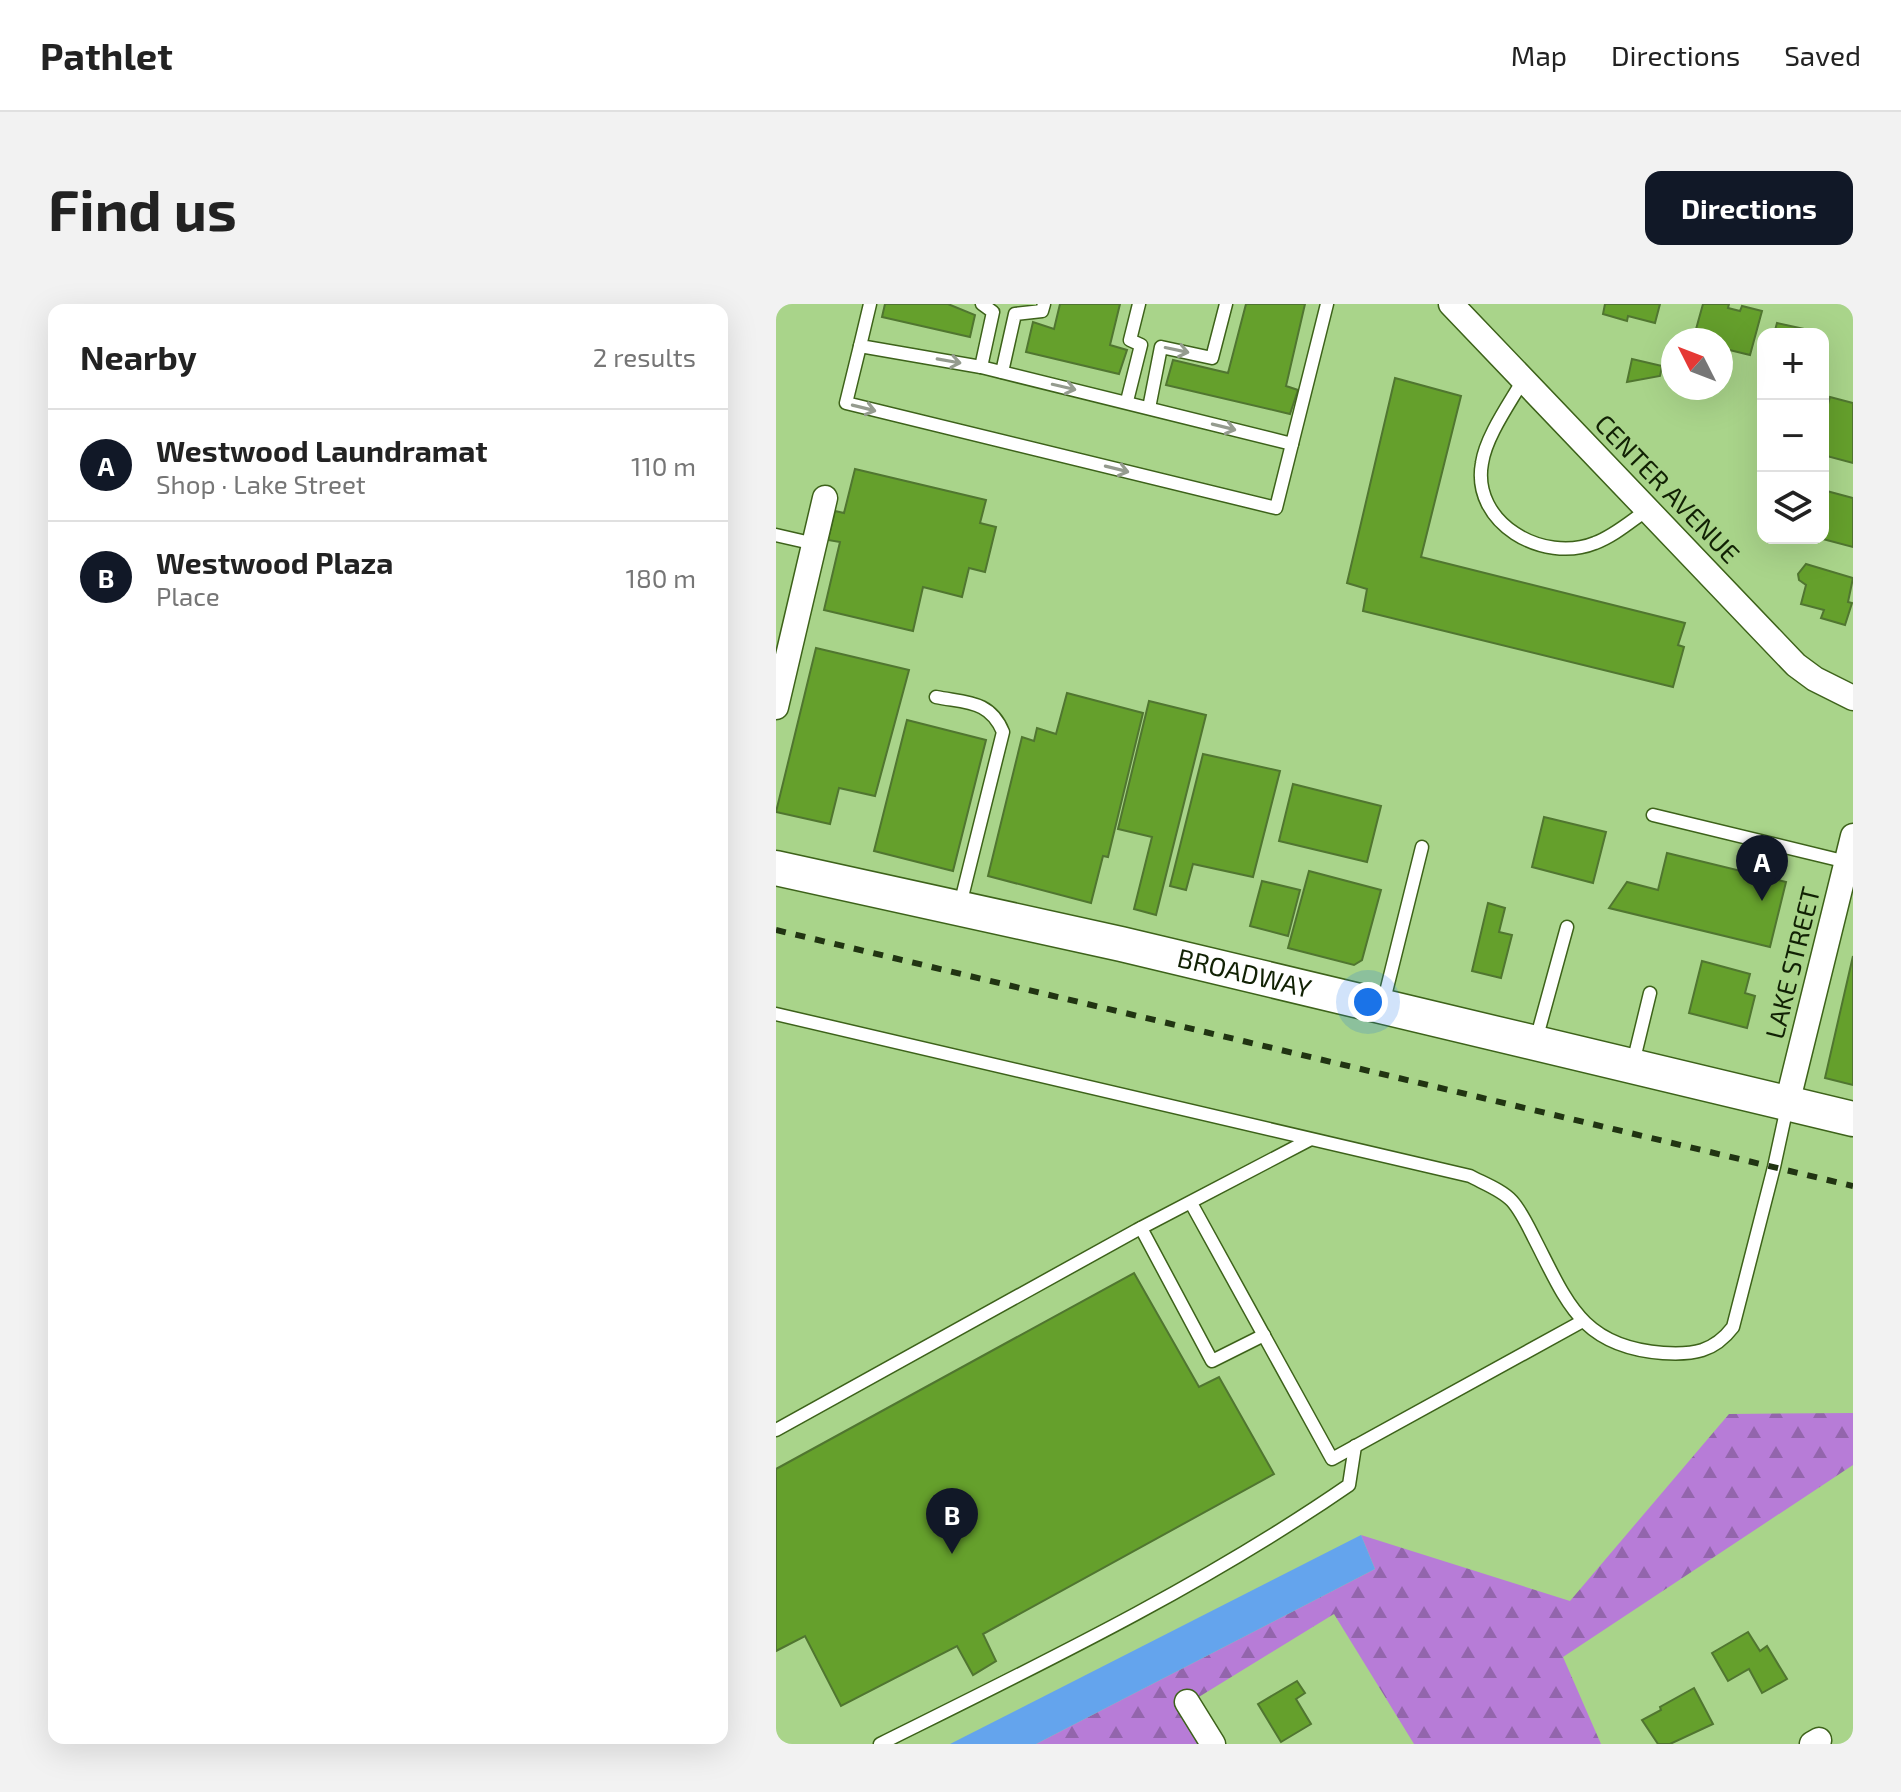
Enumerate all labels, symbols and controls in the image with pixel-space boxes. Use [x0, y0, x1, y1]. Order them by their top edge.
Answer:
text: Pathlet [40, 32, 173, 78]
text: Map [1511, 38, 1567, 72]
text: Directions [1611, 38, 1740, 72]
text: Saved [1784, 38, 1861, 72]
button: Directions [1645, 171, 1853, 245]
text: Find us [48, 175, 237, 242]
north arrow [1661, 328, 1733, 400]
map controls [1757, 328, 1829, 544]
button: + [1757, 328, 1829, 400]
text: Nearby [80, 336, 197, 377]
text: 2 results [593, 341, 696, 372]
one-way arrow [1163, 343, 1189, 358]
one-way arrow [936, 355, 962, 370]
one-way arrow [1051, 380, 1077, 395]
button: − [1757, 400, 1829, 472]
one-way arrow [851, 401, 876, 416]
street label: CENTER AVENUE [1589, 407, 1747, 569]
one-way arrow [1211, 420, 1237, 435]
text: Westwood Laundramat [156, 432, 488, 468]
text: A [98, 450, 114, 481]
text: 110 m [631, 450, 696, 481]
one-way arrow [1103, 463, 1129, 478]
text: Shop · Lake Street [156, 468, 366, 499]
button: layers [1757, 472, 1829, 544]
text: Westwood Plaza [156, 544, 393, 580]
text: B [98, 562, 114, 593]
text: 180 m [626, 562, 696, 593]
text: Place [156, 580, 220, 611]
pin: A [1736, 835, 1788, 901]
street label: LAKE STREET [1758, 884, 1825, 1042]
street label: BROADWAY [1175, 941, 1315, 1003]
your location [1348, 982, 1388, 1022]
pin: B [926, 1488, 978, 1554]

